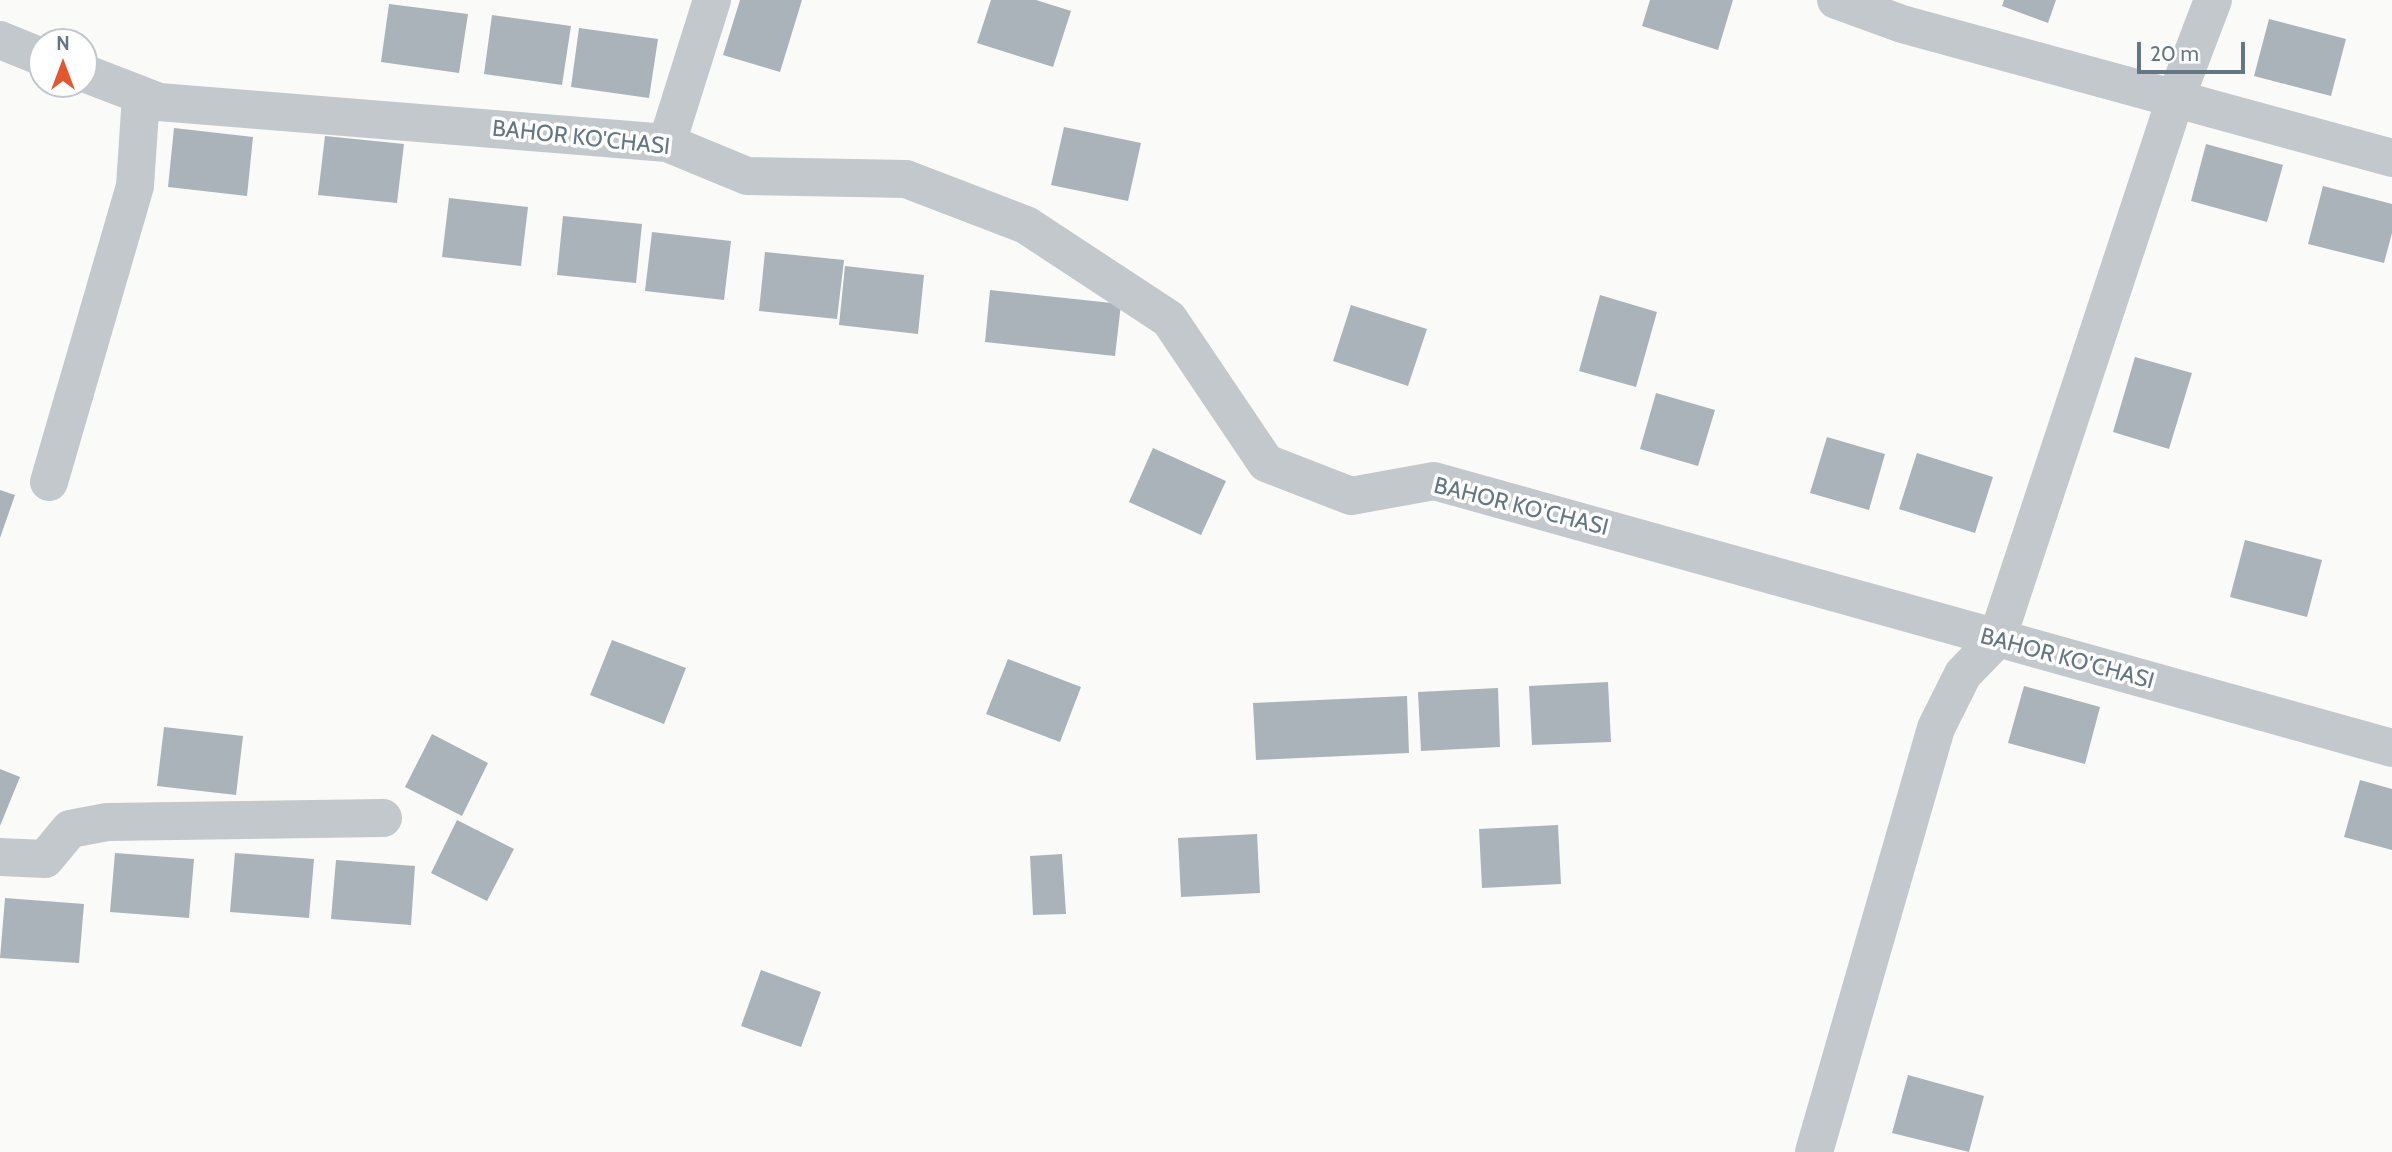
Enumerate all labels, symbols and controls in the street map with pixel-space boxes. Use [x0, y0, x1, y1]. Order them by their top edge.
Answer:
north arrow [28, 28, 98, 98]
scale bar [2140, 28, 2248, 72]
text: N [56, 32, 70, 55]
text: 20 m [2150, 41, 2199, 66]
street label: BAHOR KO'CHASI [491, 115, 671, 161]
street label: BAHOR KO'CHASI [1431, 472, 1611, 542]
street label: BAHOR KO'CHASI [1977, 623, 2157, 695]

